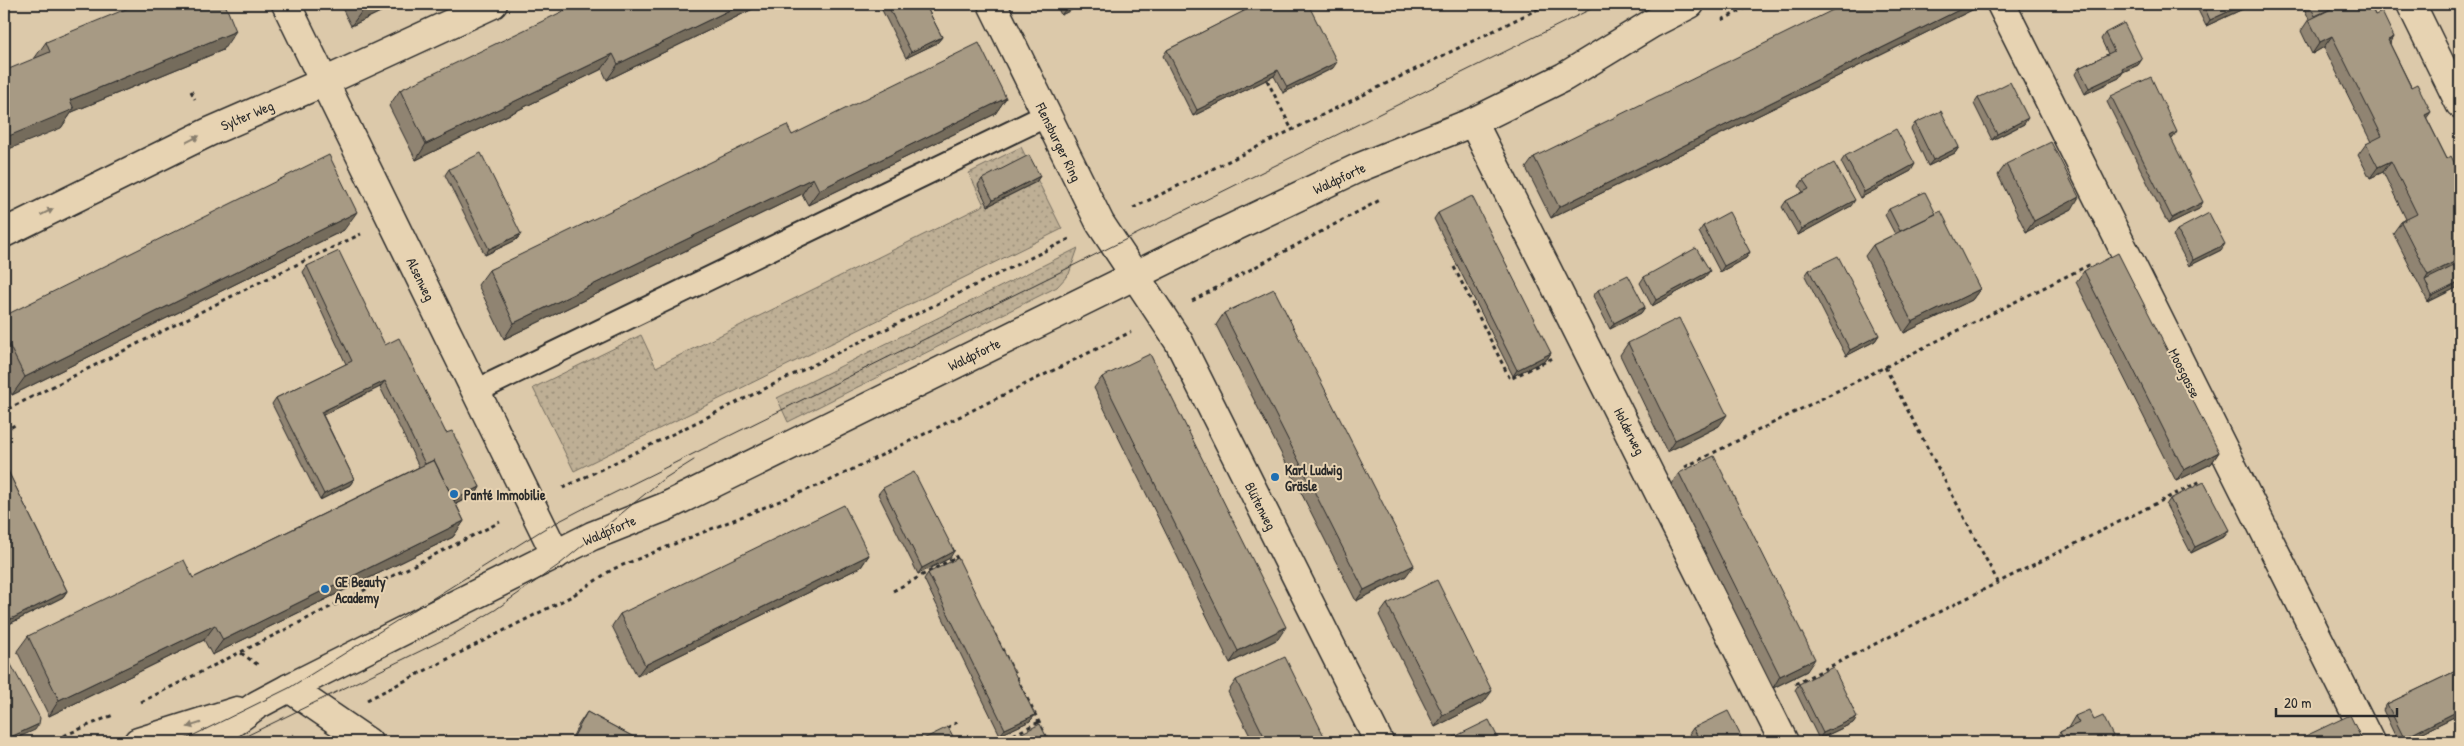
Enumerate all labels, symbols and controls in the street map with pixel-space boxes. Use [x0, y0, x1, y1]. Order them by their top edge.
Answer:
street label: Sylter Weg [218, 95, 277, 136]
street label: Flensburger Ring [1030, 99, 1086, 185]
one-way arrow [186, 135, 200, 143]
street label: Waldpforte [1310, 157, 1369, 199]
one-way arrow [40, 207, 55, 216]
street label: Alsenweg [401, 254, 440, 304]
street label: Waldpforte [945, 333, 1004, 376]
street label: Moosgasse [2164, 345, 2206, 402]
street label: Holderweg [1609, 404, 1650, 458]
place label: Karl Ludwig Gräsle [1285, 460, 1342, 495]
marker: Karl Ludwig Gräsle [1269, 471, 1281, 483]
street label: Blütenweg [1240, 479, 1281, 534]
place label: Panté Immobilie [464, 485, 546, 504]
marker: Panté Immobilie [448, 488, 460, 500]
street label: Waldpforte [580, 510, 639, 551]
place label: GE Beauty Academy [335, 572, 386, 609]
marker: GE Beauty Academy [319, 583, 331, 595]
scale bar [2276, 686, 2398, 718]
text: 20 m [2284, 692, 2311, 713]
one-way arrow [186, 721, 201, 729]

